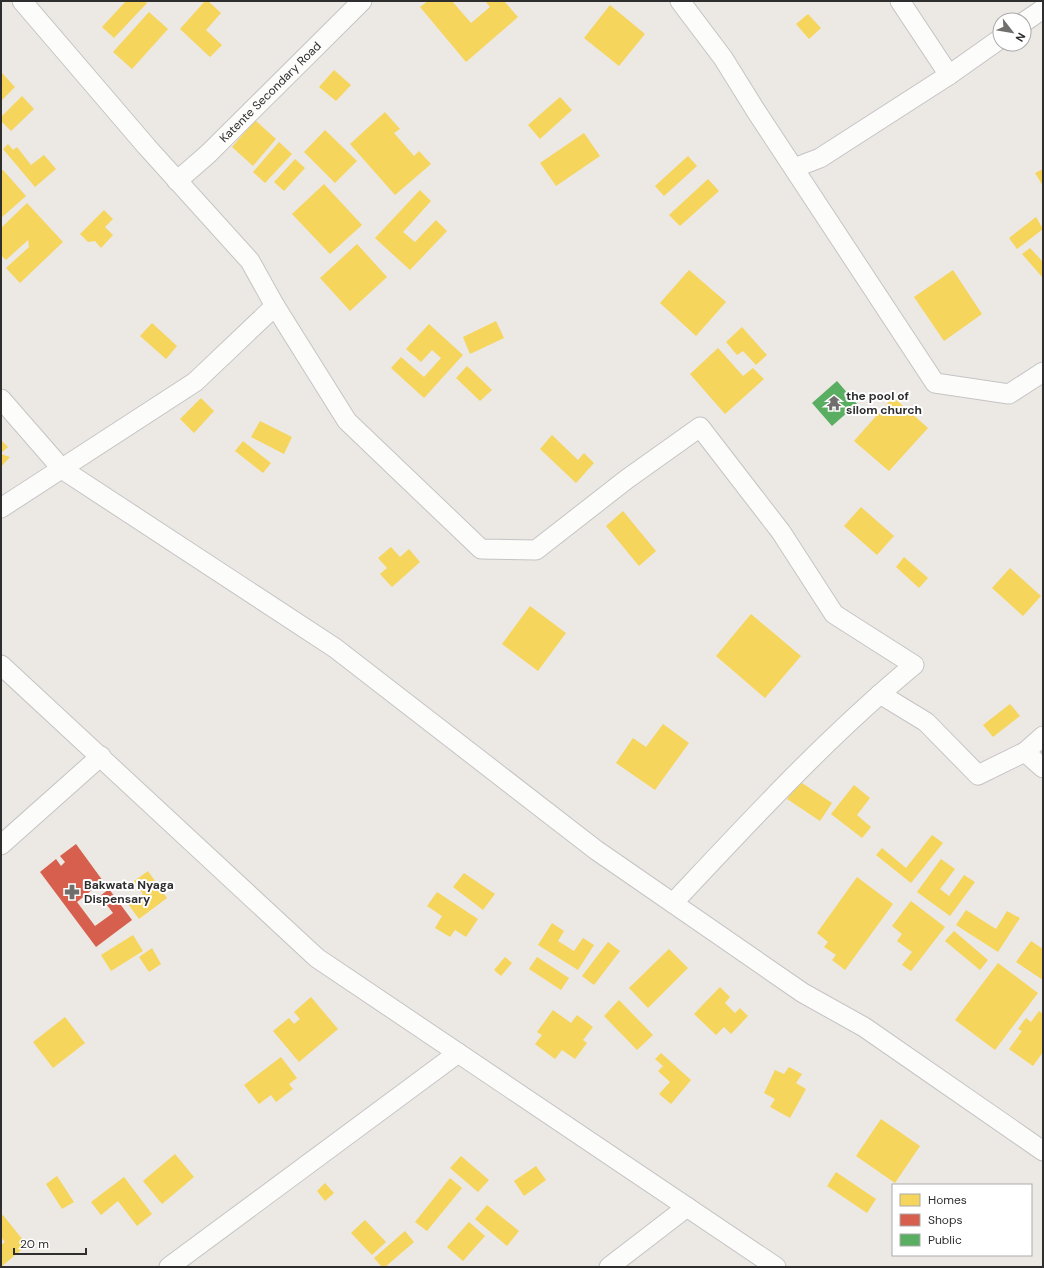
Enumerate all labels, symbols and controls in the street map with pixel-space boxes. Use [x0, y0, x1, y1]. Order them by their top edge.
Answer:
north arrow [992, 12, 1032, 52]
text: N [1013, 30, 1029, 44]
street label: Katente Secondary Road [216, 38, 325, 146]
place label: the pool of silom church [846, 388, 922, 418]
temple icon: the pool of silom church [825, 394, 843, 412]
place label: Bakwata Nyaga Dispensary [84, 877, 174, 907]
pharmacy icon: Bakwata Nyaga Dispensary [63, 883, 81, 901]
legend [892, 1184, 1032, 1256]
text: Homes [928, 1192, 967, 1208]
text: Shops [928, 1212, 963, 1228]
scale bar [14, 1230, 86, 1256]
text: Public [928, 1232, 962, 1248]
text: 20 m [20, 1236, 49, 1252]

